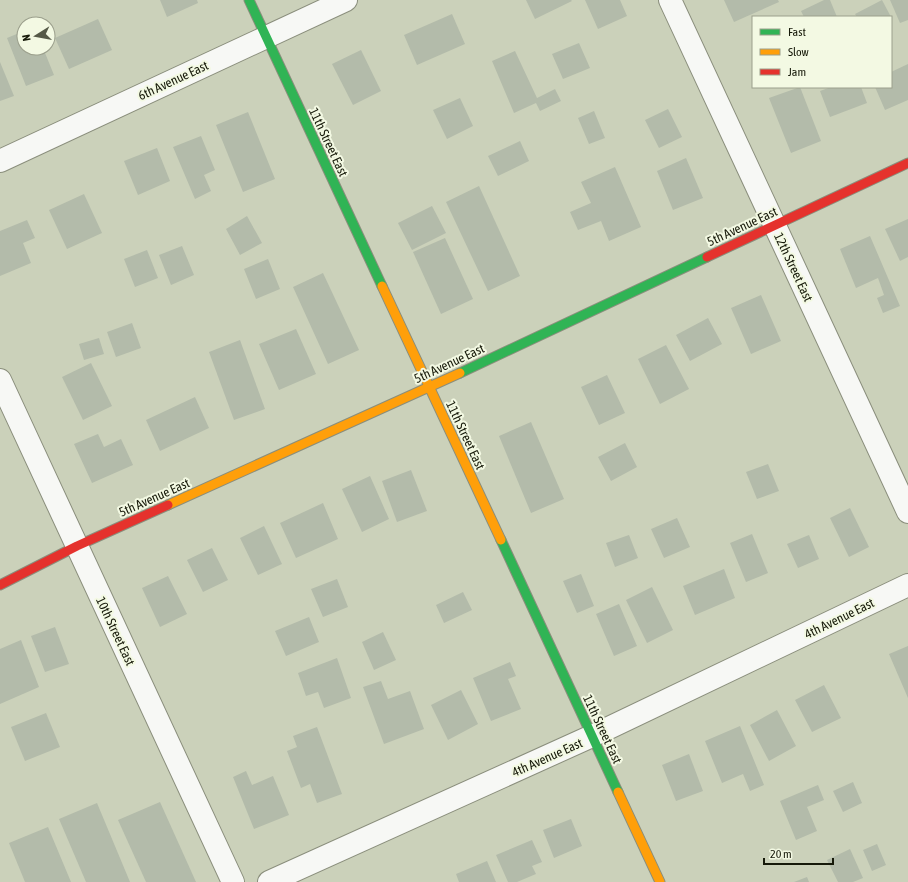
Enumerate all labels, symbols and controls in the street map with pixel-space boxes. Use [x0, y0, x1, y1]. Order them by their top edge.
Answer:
north arrow [16, 16, 56, 56]
legend [752, 16, 892, 88]
text: Fast [788, 25, 806, 39]
text: N [20, 34, 33, 42]
text: Slow [788, 45, 809, 59]
street label: 6th Avenue East [136, 58, 211, 103]
text: Jam [788, 65, 806, 79]
street label: 11th Street East [306, 105, 351, 179]
street label: 5th Avenue East [705, 204, 780, 249]
street label: 12th Street East [771, 230, 816, 304]
street label: 5th Avenue East [412, 341, 487, 386]
street label: 11th Street East [443, 398, 488, 472]
street label: 5th Avenue East [117, 475, 192, 520]
street label: 10th Street East [93, 594, 138, 668]
street label: 4th Avenue East [802, 595, 877, 642]
street label: 11th Street East [580, 692, 625, 766]
street label: 4th Avenue East [510, 735, 585, 780]
scale bar [764, 840, 833, 866]
text: 20 m [770, 847, 792, 861]

